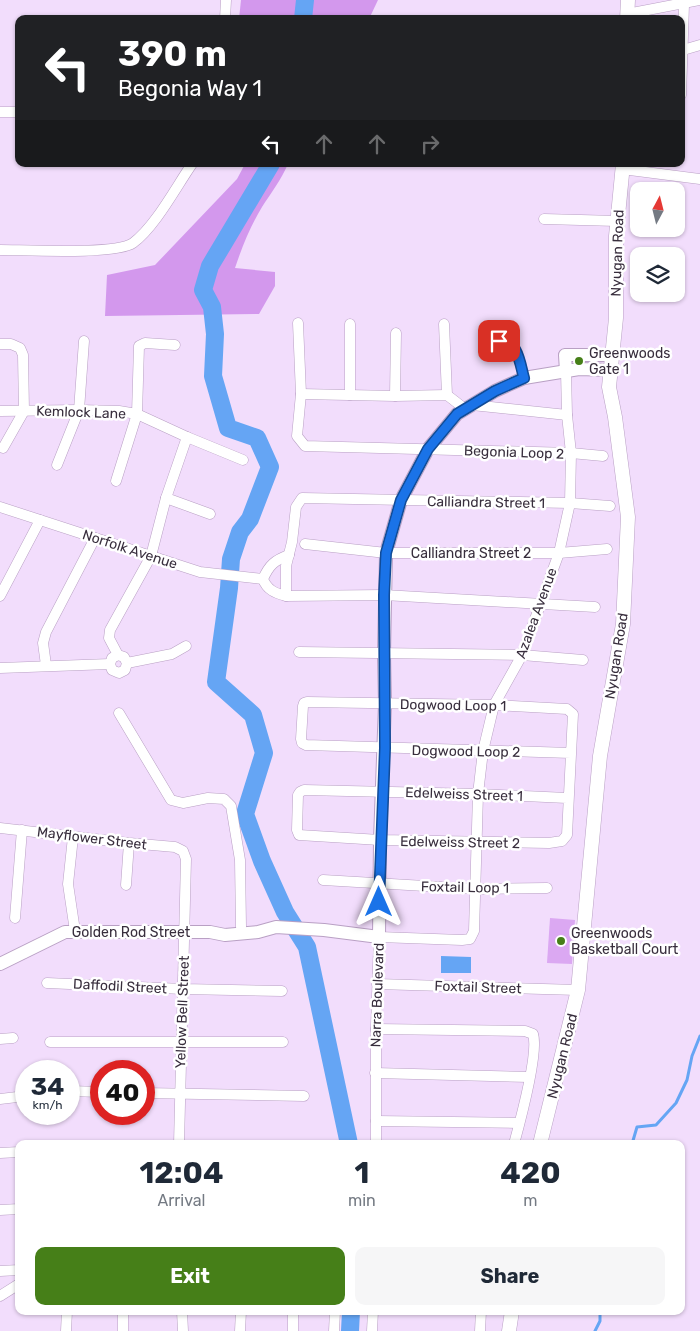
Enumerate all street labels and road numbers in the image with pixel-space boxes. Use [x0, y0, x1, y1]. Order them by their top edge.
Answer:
street label: Nyugan Road [607, 209, 628, 297]
street label: Kemlock Lane [36, 402, 126, 423]
street label: Begonia Loop 2 [464, 442, 564, 463]
street label: Calliandra Street 1 [427, 493, 545, 512]
street label: Norfolk Avenue [80, 526, 180, 573]
street label: Calliandra Street 2 [411, 545, 531, 562]
street label: Azalea Avenue [512, 565, 561, 661]
street label: Nyugan Road [601, 612, 632, 700]
street label: Dogwood Loop 1 [400, 696, 506, 715]
street label: Dogwood Loop 2 [411, 742, 520, 761]
street label: Edelweiss Street 1 [405, 784, 523, 805]
street label: Mayflower Street [36, 823, 148, 854]
street label: Edelweiss Street 2 [400, 833, 520, 852]
street label: Foxtail Loop 1 [421, 878, 509, 897]
street label: Golden Rod Street [72, 924, 191, 941]
street label: Narra Boulevard [367, 942, 388, 1048]
street label: Yellow Bell Street [172, 955, 193, 1069]
street label: Daffodil Street [73, 976, 168, 997]
street label: Foxtail Street [434, 977, 522, 998]
street label: Nyugan Road [544, 1012, 581, 1100]

